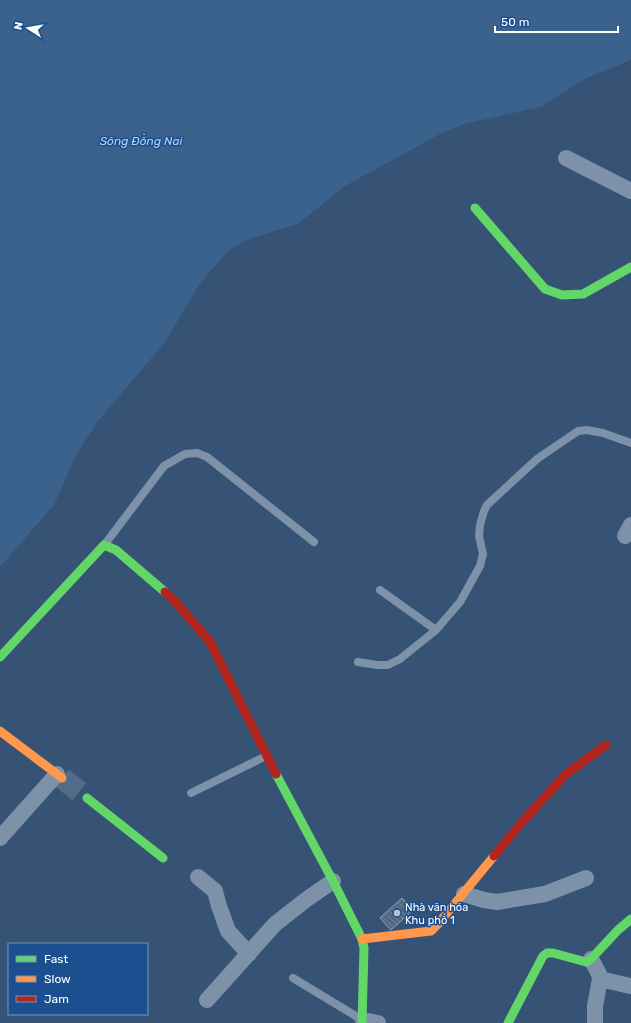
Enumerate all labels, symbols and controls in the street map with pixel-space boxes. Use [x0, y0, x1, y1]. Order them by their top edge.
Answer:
north arrow [8, 8, 48, 48]
scale bar [495, 8, 618, 34]
text: 50 m [501, 15, 529, 29]
text: N [12, 21, 26, 31]
water label: Sông Đồng Nai [100, 133, 183, 148]
place label: Nhà văn hóa Khu phố 1 [405, 901, 468, 927]
marker: Nhà văn hóa Khu phố 1 [392, 908, 402, 918]
legend [8, 943, 148, 1015]
text: Fast [44, 952, 68, 966]
text: Slow [44, 972, 71, 986]
text: Jam [44, 992, 69, 1006]

